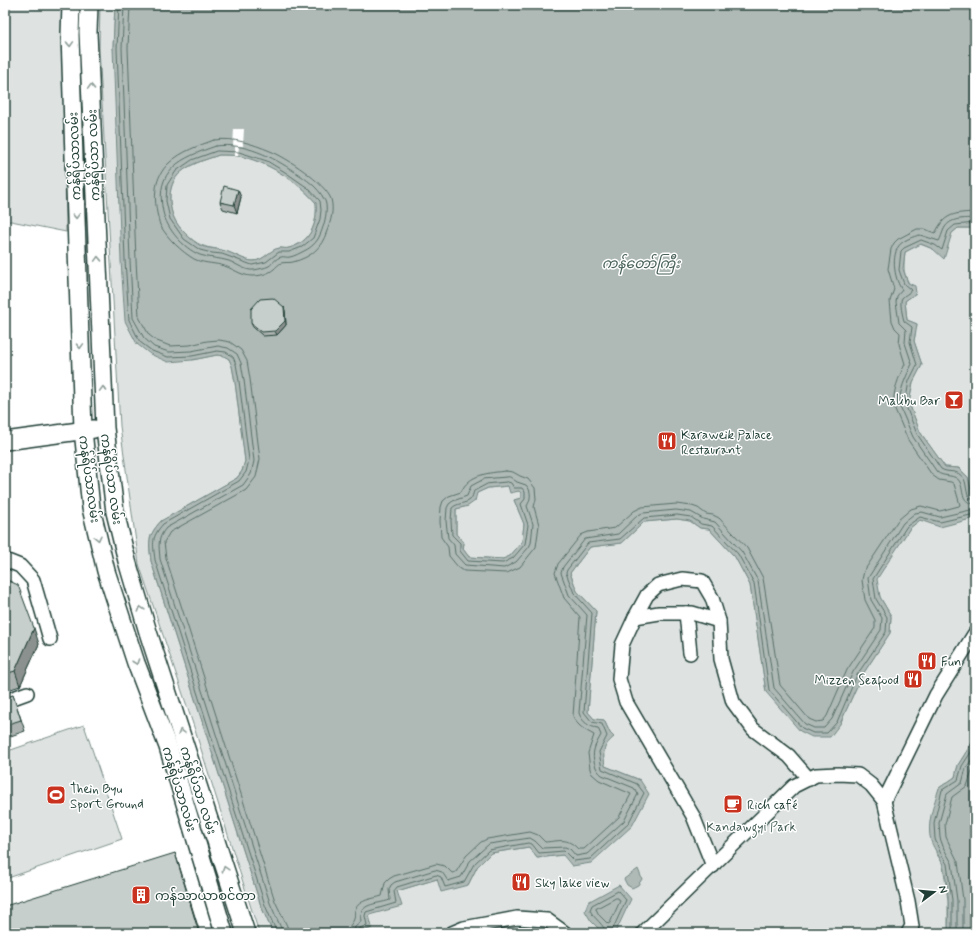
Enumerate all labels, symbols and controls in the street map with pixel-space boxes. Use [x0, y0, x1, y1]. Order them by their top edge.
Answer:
one-way arrow [66, 41, 75, 47]
one-way arrow [86, 84, 95, 90]
street label: ကန်ရိပ်သာ လမ်း [83, 109, 106, 201]
street label: ကန်ရိပ်သာလမ်း [64, 112, 87, 200]
one-way arrow [72, 213, 80, 219]
water label: ကန်တော်ကြီး [602, 253, 681, 275]
one-way arrow [93, 256, 102, 262]
one-way arrow [76, 343, 84, 349]
one-way arrow [99, 386, 107, 392]
bar icon: Malibu Bar [943, 389, 965, 411]
place label: Malibu Bar [878, 393, 941, 410]
place label: Karaweik Palace Restaurant [681, 427, 772, 459]
restaurant icon: Karaweik Palace Restaurant [656, 430, 678, 452]
street label: ကန်ရိပ်သာ လမ်း [95, 432, 126, 526]
street label: ကန်ရိပ်သာလမ်း [73, 434, 104, 524]
one-way arrow [94, 535, 102, 541]
one-way arrow [137, 605, 146, 612]
restaurant icon: Fun [916, 650, 938, 672]
place label: Fun [941, 654, 961, 671]
one-way arrow [131, 659, 140, 666]
restaurant icon: Mizzen Seafood [902, 668, 924, 690]
place label: Mizzen Seafood [814, 672, 899, 691]
one-way arrow [177, 729, 186, 736]
street label: ကန်ရိပ်သာလမ်း [157, 744, 201, 834]
street label: ကန်ရိပ်သာ လမ်း [174, 744, 221, 837]
place label: Thein Byu Sport Ground [70, 781, 144, 813]
sports icon: Thein Byu Sport Ground [45, 784, 67, 806]
cafe icon: Rich café [722, 793, 744, 815]
place label: Rich café [747, 797, 797, 814]
park label: Kandawgyi Park [706, 819, 796, 838]
one-way arrow [221, 866, 230, 873]
restaurant icon: Sky lake view [510, 871, 532, 893]
north arrow [914, 872, 954, 912]
place label: Sky lake view [535, 875, 610, 892]
building icon: ကန်သာယာစင်တာ [130, 884, 152, 906]
text: N [935, 884, 950, 895]
place label: ကန်သာယာစင်တာ [155, 887, 256, 906]

